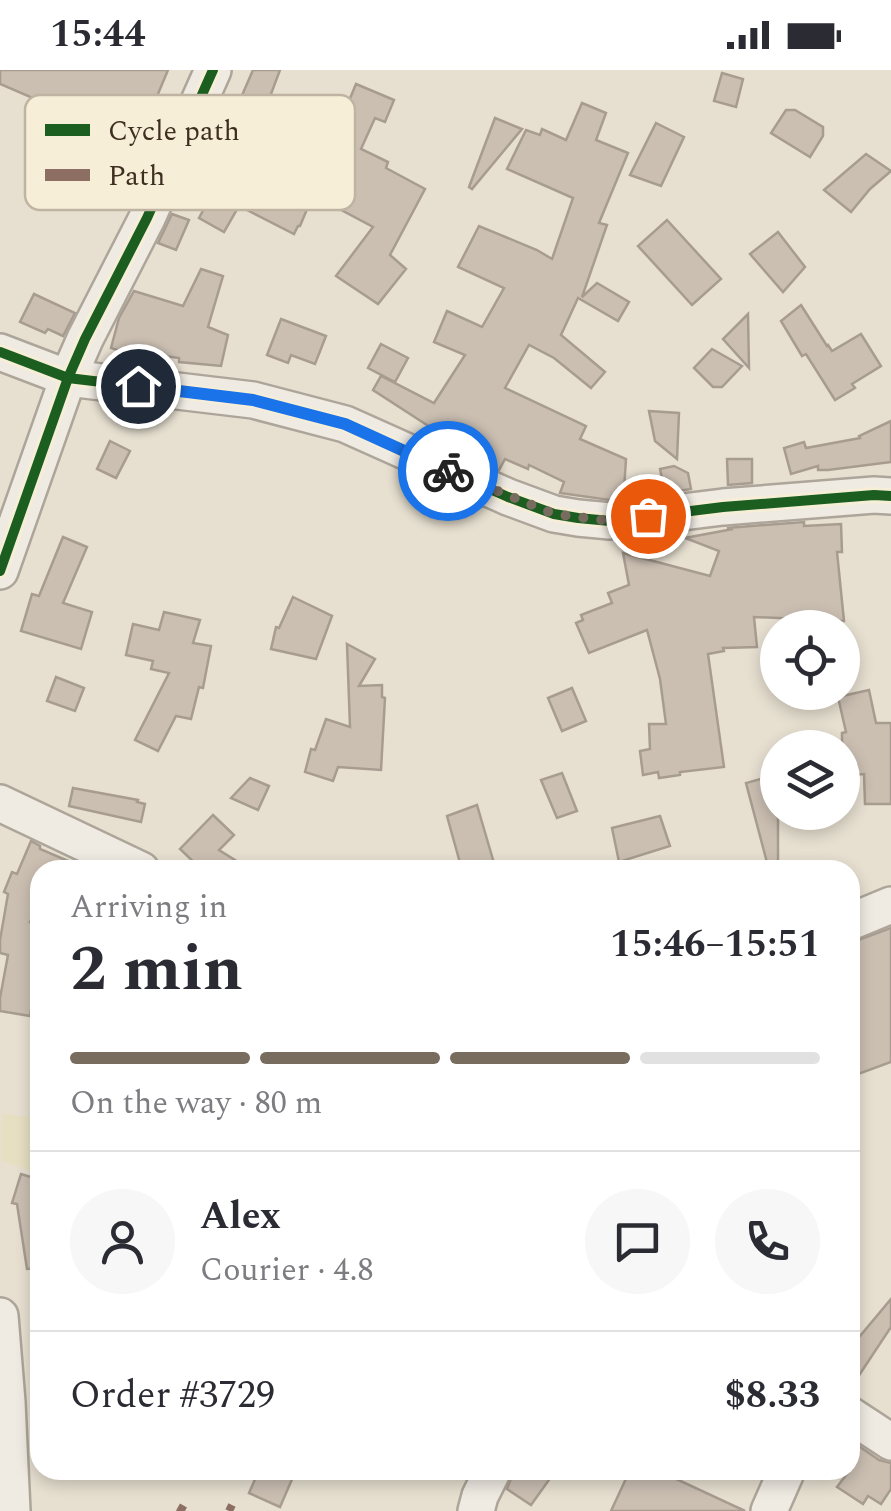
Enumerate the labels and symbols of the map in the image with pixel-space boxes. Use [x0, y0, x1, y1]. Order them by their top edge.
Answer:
legend [25, 95, 355, 210]
text: Cycle path [108, 110, 240, 153]
text: Path [108, 155, 165, 198]
pin [96, 344, 181, 429]
courier [398, 421, 498, 521]
pin [606, 474, 691, 559]

